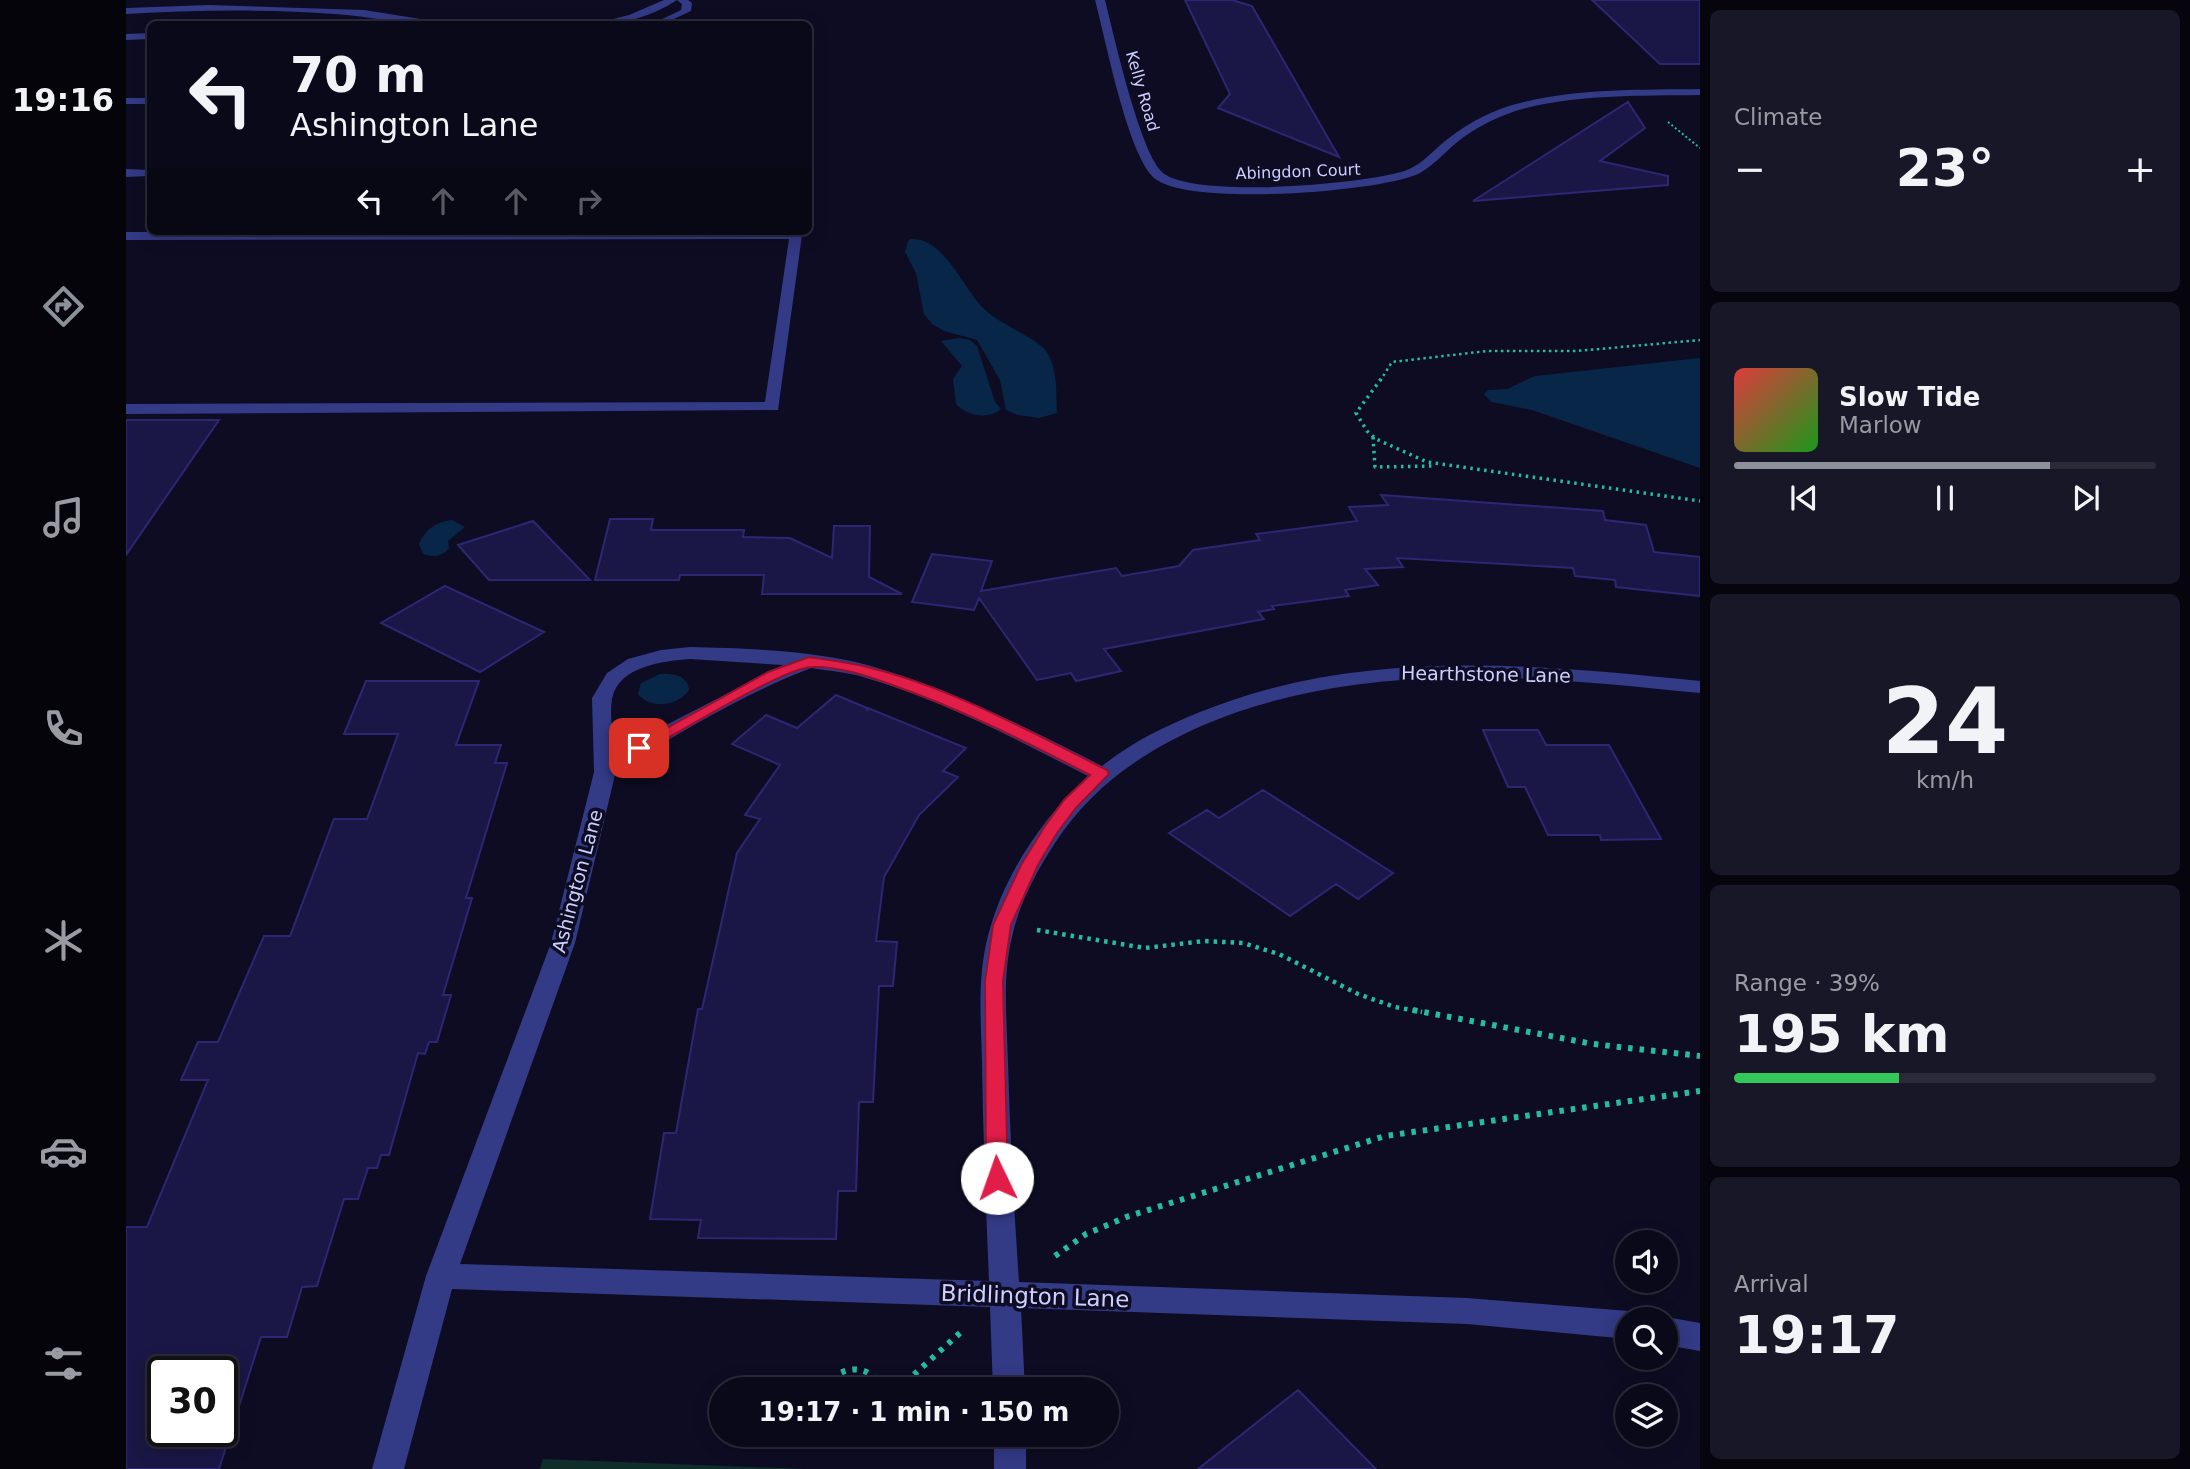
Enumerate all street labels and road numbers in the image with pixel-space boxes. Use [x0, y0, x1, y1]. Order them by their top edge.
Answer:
street label: Kelly Road [1122, 49, 1163, 134]
street label: Abingdon Court [1235, 160, 1361, 183]
street label: Hearthstone Lane [1401, 662, 1571, 686]
street label: Ashington Lane [547, 807, 607, 955]
street label: Bridlington Lane [940, 1280, 1130, 1312]

